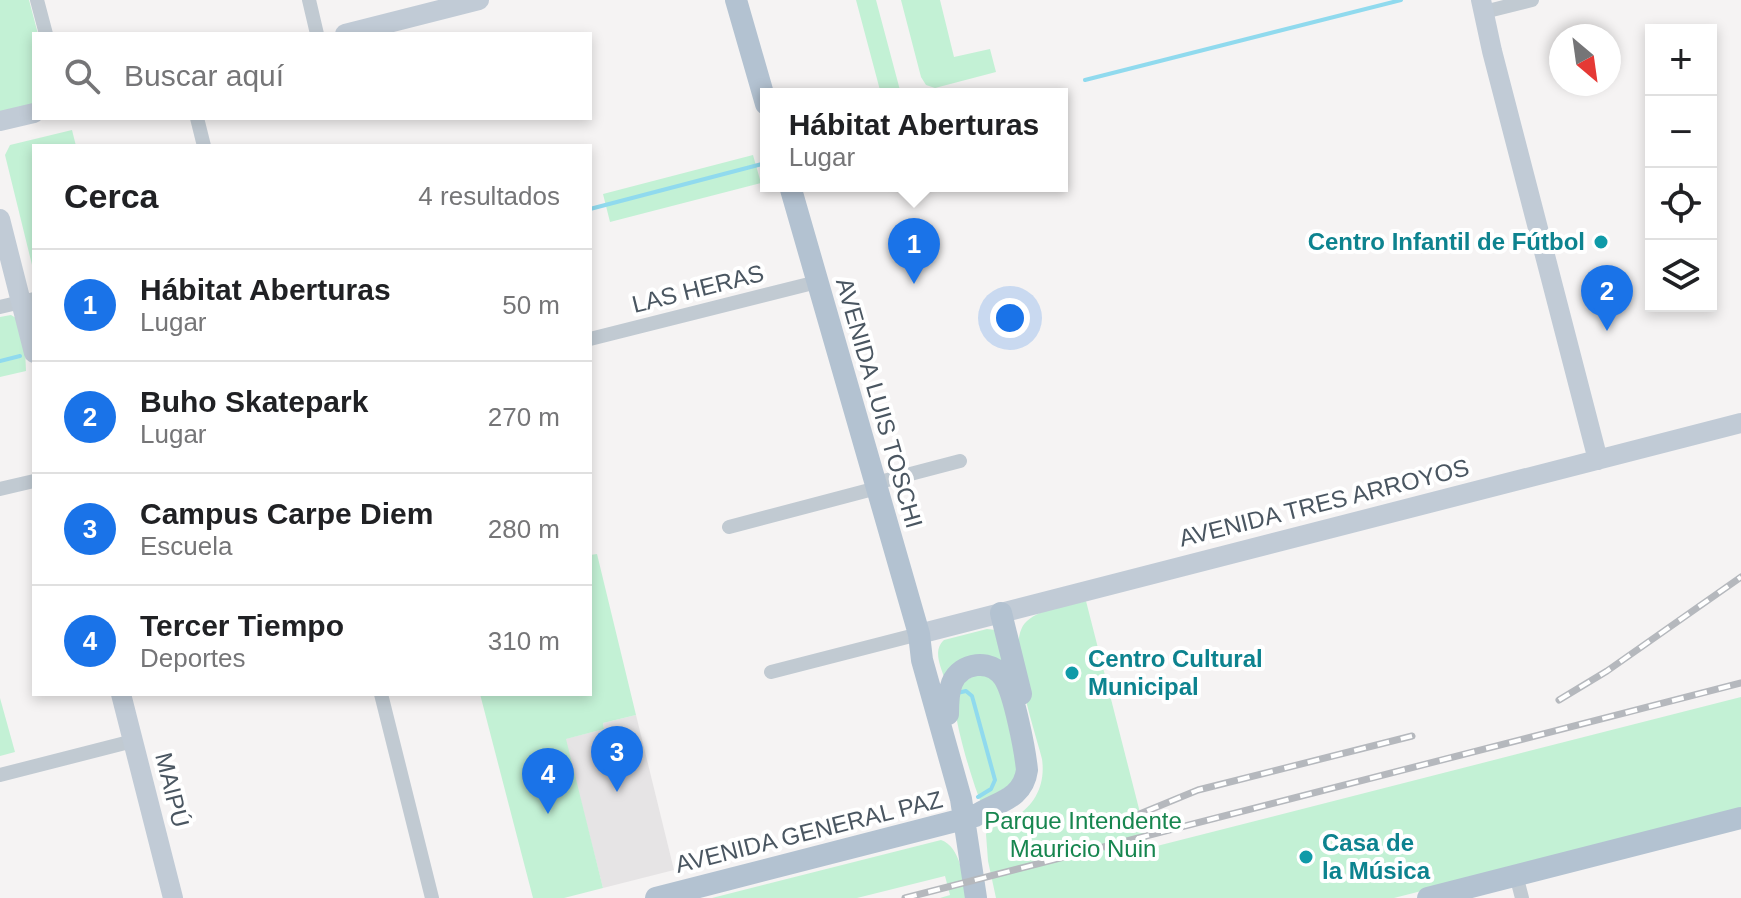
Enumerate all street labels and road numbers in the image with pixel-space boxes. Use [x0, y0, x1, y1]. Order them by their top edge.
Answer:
street label: LAS HERAS [629, 259, 767, 318]
street label: AVENIDA LUIS TOSCHI [831, 275, 928, 531]
street label: AVENIDA TRES ARROYOS [1176, 453, 1472, 552]
street label: MAIPÚ [150, 750, 195, 830]
street label: AVENIDA GENERAL PAZ [673, 785, 945, 878]

